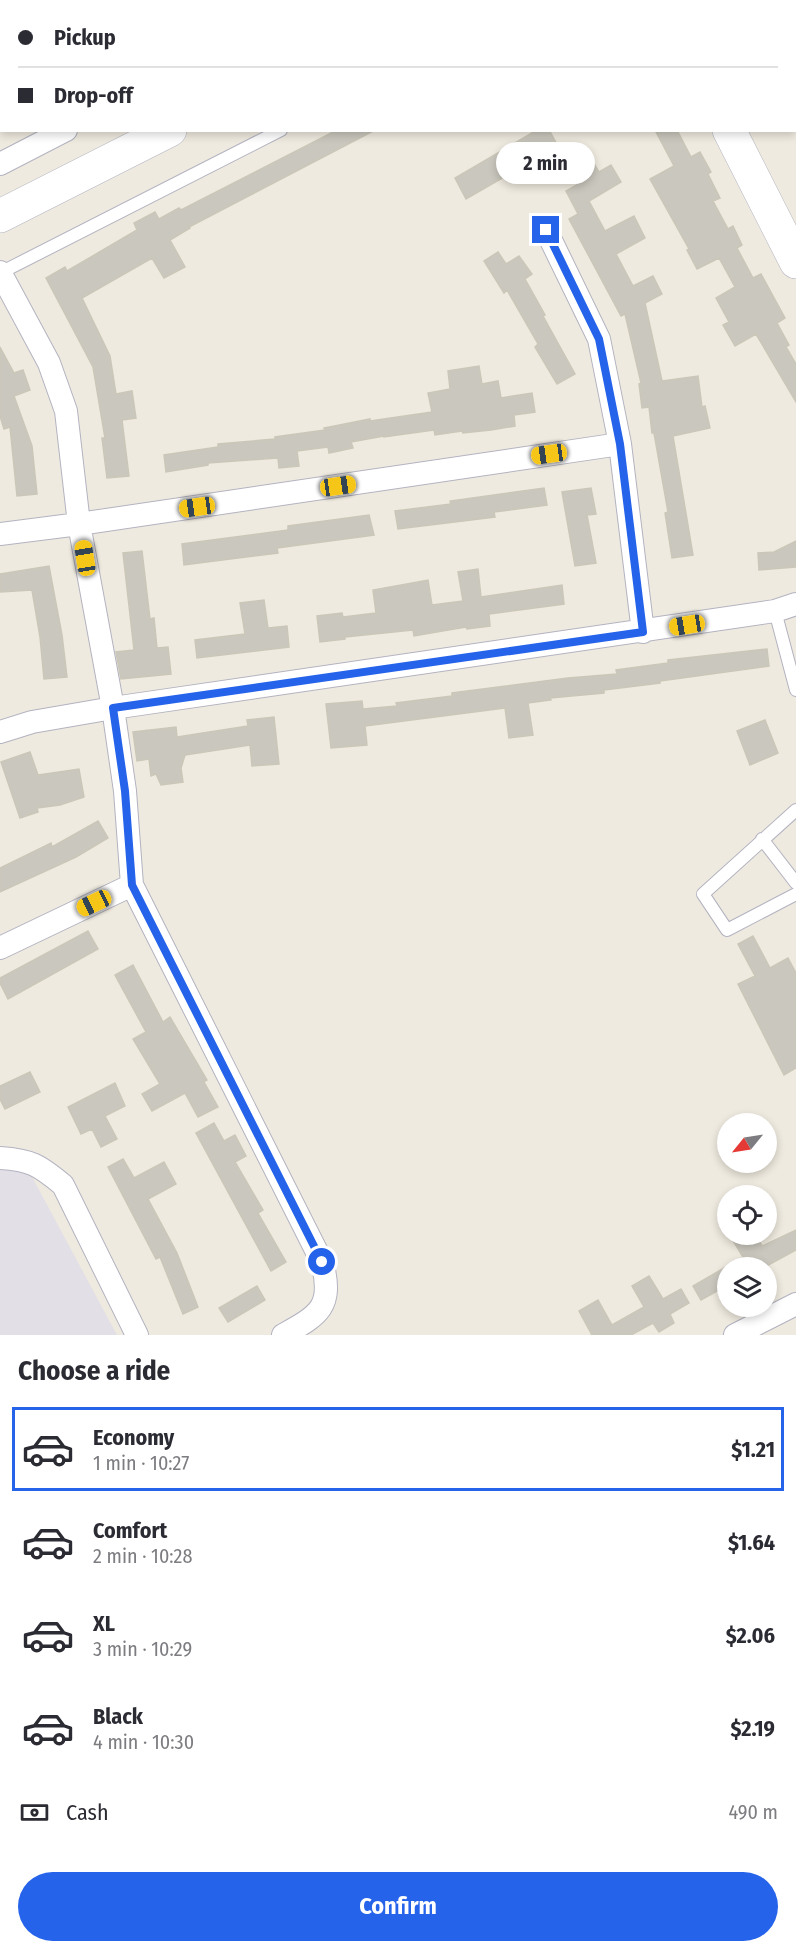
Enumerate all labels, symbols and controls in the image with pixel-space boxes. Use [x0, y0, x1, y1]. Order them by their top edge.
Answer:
text: Pickup [54, 24, 116, 51]
text: Drop-off [54, 82, 133, 109]
callout: 2 min [496, 143, 596, 185]
text: 2 min [523, 151, 568, 175]
route end [532, 216, 559, 243]
car [530, 443, 568, 465]
car [319, 475, 357, 497]
car [178, 496, 216, 518]
car [73, 539, 97, 577]
car [668, 613, 706, 637]
car [74, 887, 114, 919]
north arrow [717, 1113, 777, 1173]
map controls [717, 1113, 777, 1317]
button: locate [717, 1185, 777, 1245]
route start [308, 1248, 335, 1275]
button: layers [717, 1257, 777, 1317]
text: Choose a ride [18, 1355, 170, 1387]
icon: car [21, 1422, 75, 1476]
text: Economy [93, 1424, 174, 1451]
text: $1.21 [731, 1436, 775, 1463]
text: 1 min · 10:27 [93, 1451, 189, 1475]
icon: car [21, 1515, 75, 1569]
text: Comfort [93, 1517, 167, 1544]
text: $1.64 [728, 1529, 775, 1556]
text: 2 min · 10:28 [93, 1544, 192, 1568]
icon: car [21, 1608, 75, 1662]
text: XL [93, 1610, 115, 1637]
text: $2.06 [726, 1622, 775, 1649]
text: 3 min · 10:29 [93, 1637, 192, 1661]
icon: car [21, 1701, 75, 1755]
text: Black [93, 1703, 143, 1730]
text: $2.19 [731, 1715, 775, 1742]
text: 4 min · 10:30 [93, 1730, 194, 1754]
icon: cash [18, 1796, 51, 1829]
text: Cash [66, 1799, 109, 1826]
text: 490 m [728, 1800, 778, 1824]
button: Confirm [18, 1872, 778, 1941]

